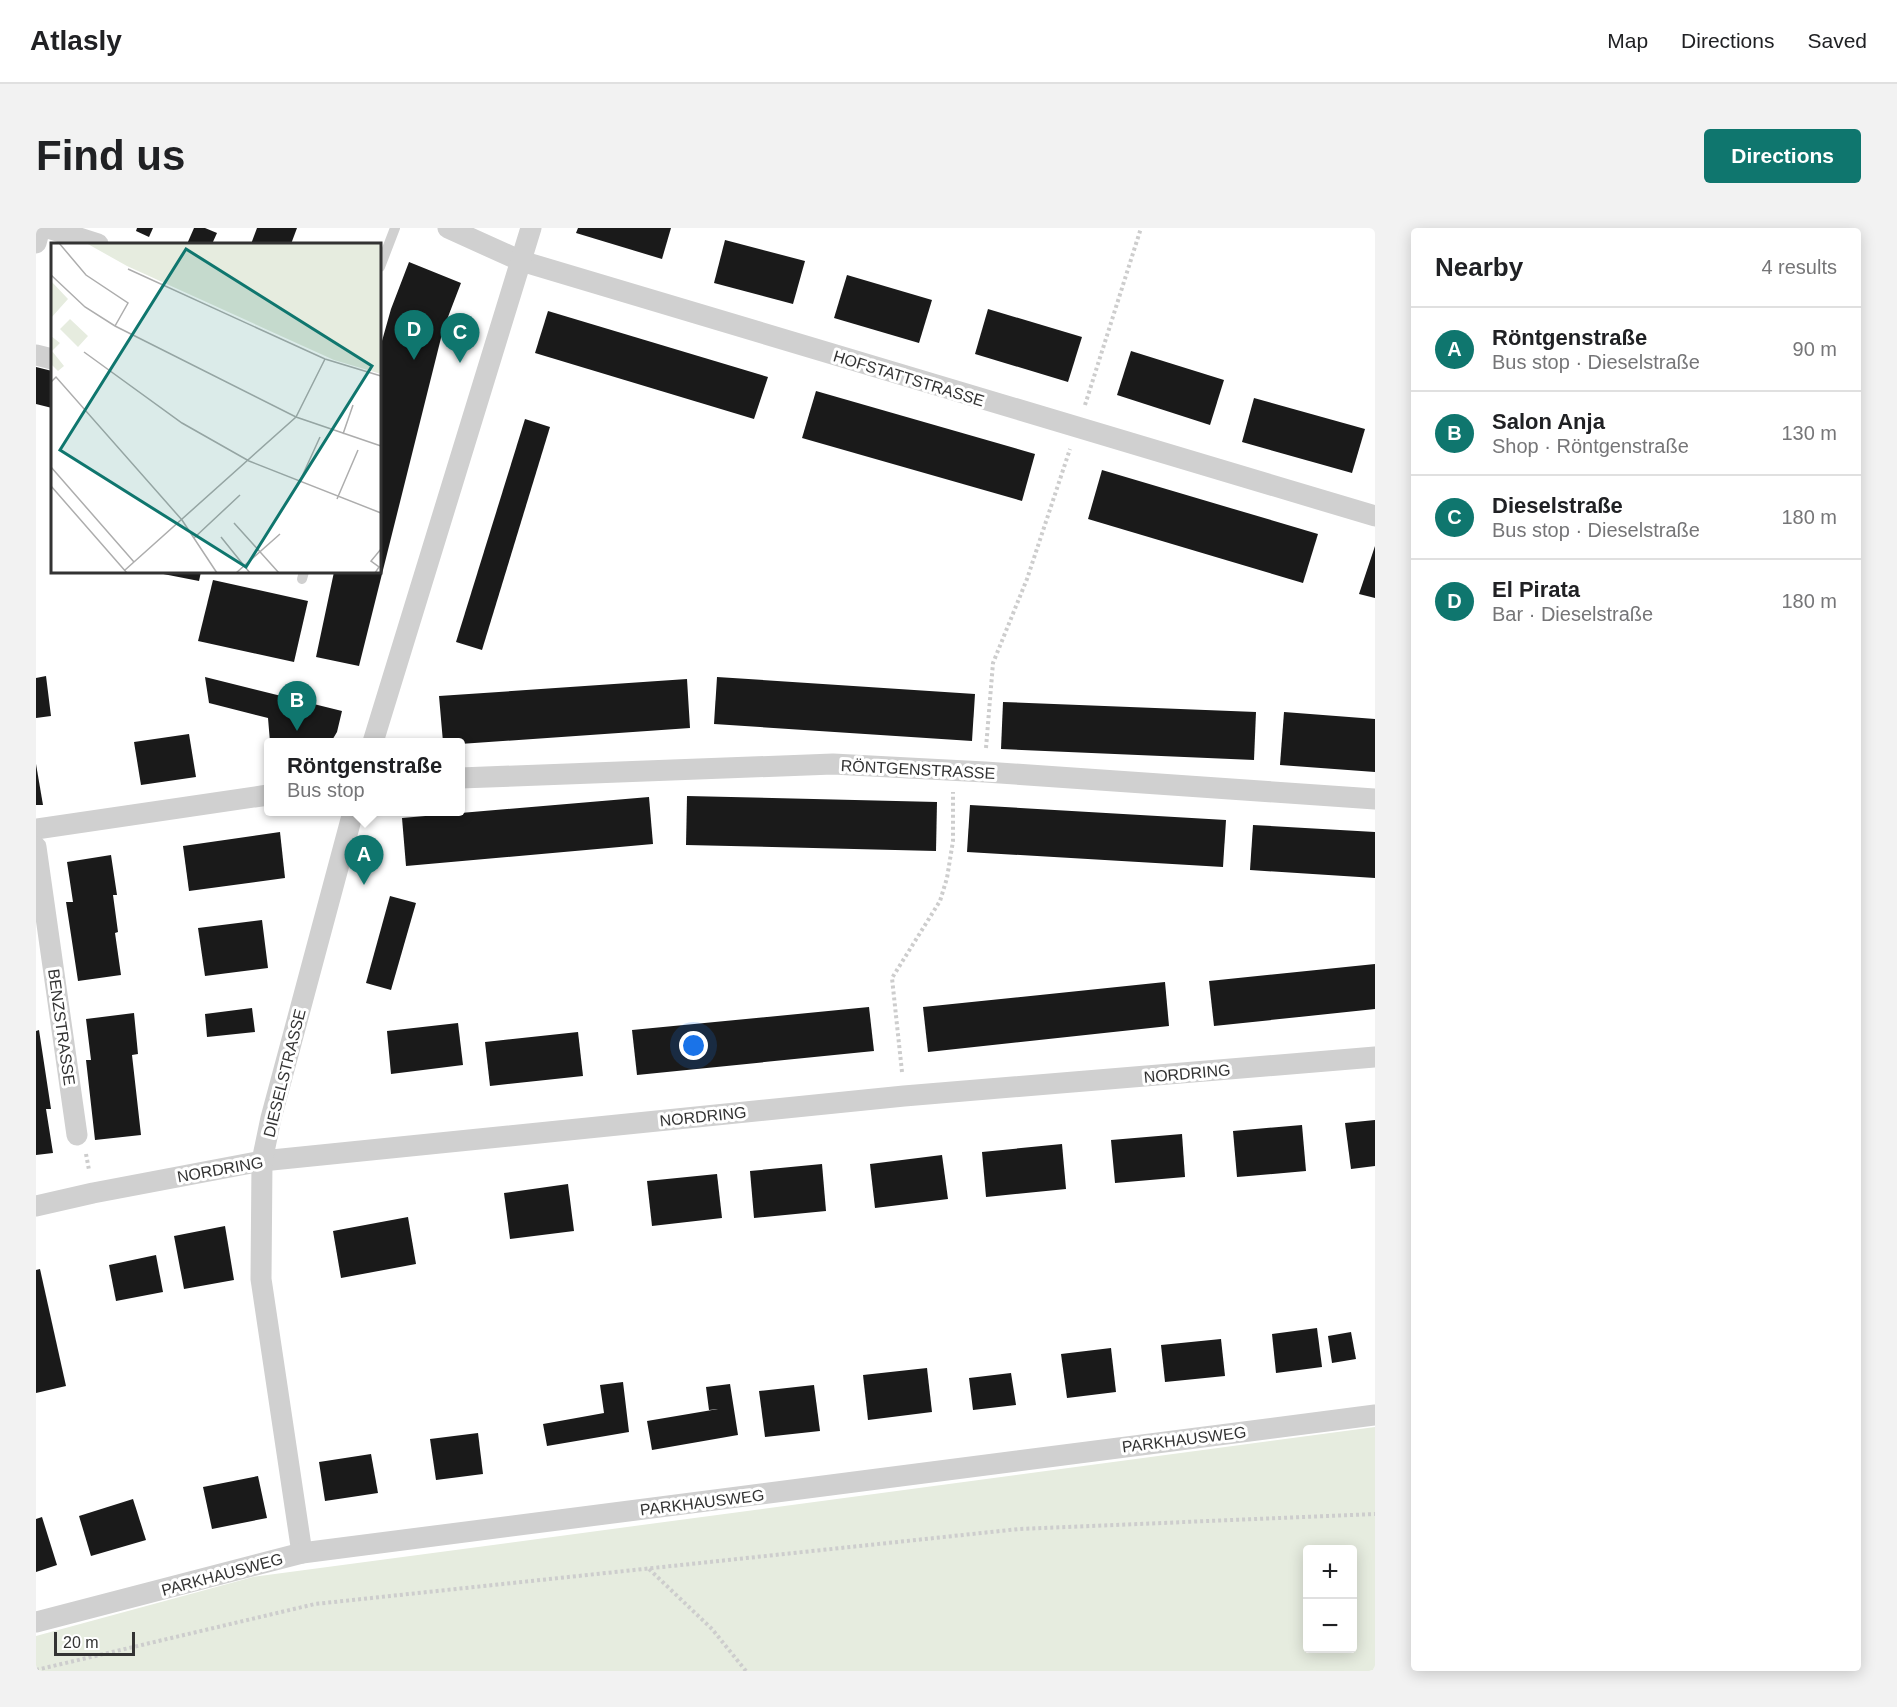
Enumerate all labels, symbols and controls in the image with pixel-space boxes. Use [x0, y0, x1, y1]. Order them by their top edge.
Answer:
text: Atlasly [30, 25, 122, 56]
text: Map [1607, 29, 1648, 52]
text: Directions [1681, 29, 1774, 52]
text: Saved [1807, 29, 1867, 52]
button: Directions [1704, 129, 1861, 183]
text: Find us [36, 132, 185, 179]
inset map [51, 243, 381, 573]
text: Nearby [1435, 252, 1523, 282]
text: 4 results [1761, 256, 1837, 278]
pin: D [394, 310, 434, 360]
pin: C [440, 314, 480, 363]
text: Röntgenstraße [1492, 325, 1647, 350]
text: A [1447, 338, 1462, 360]
text: 90 m [1793, 338, 1837, 360]
street label: HOFSTATTSTRASSE [831, 347, 986, 410]
text: Bus stop · Dieselstraße [1492, 351, 1700, 373]
text: Salon Anja [1492, 409, 1605, 434]
text: B [1447, 422, 1462, 444]
text: 130 m [1781, 422, 1837, 444]
text: Shop · Röntgenstraße [1492, 435, 1689, 457]
text: Dieselstraße [1492, 493, 1623, 518]
text: C [1447, 506, 1462, 528]
text: 180 m [1781, 506, 1837, 528]
text: Bus stop · Dieselstraße [1492, 519, 1700, 541]
text: El Pirata [1492, 577, 1580, 602]
text: D [1447, 590, 1462, 612]
text: 180 m [1781, 590, 1837, 612]
text: Bar · Dieselstraße [1492, 603, 1653, 625]
pin: B [278, 682, 316, 731]
popup [264, 738, 465, 816]
text: Röntgenstraße [287, 753, 442, 778]
street label: RÖNTGENSTRASSE [840, 757, 996, 782]
text: Bus stop [287, 779, 365, 801]
pin: A [344, 836, 384, 885]
street label: BENZSTRASSE [45, 968, 78, 1086]
street label: DIESELSTRASSE [260, 1007, 309, 1139]
your location [679, 1031, 708, 1060]
street label: NORDRING [1143, 1061, 1231, 1086]
street label: NORDRING [659, 1103, 747, 1130]
street label: NORDRING [176, 1154, 264, 1185]
street label: PARKHAUSWEG [1121, 1423, 1247, 1456]
street label: PARKHAUSWEG [639, 1486, 765, 1519]
map controls [1303, 1545, 1357, 1653]
button: + [1303, 1545, 1357, 1599]
street label: PARKHAUSWEG [160, 1550, 285, 1599]
button: − [1303, 1599, 1357, 1653]
scale bar [54, 1629, 135, 1656]
text: 20 m [63, 1634, 99, 1651]

